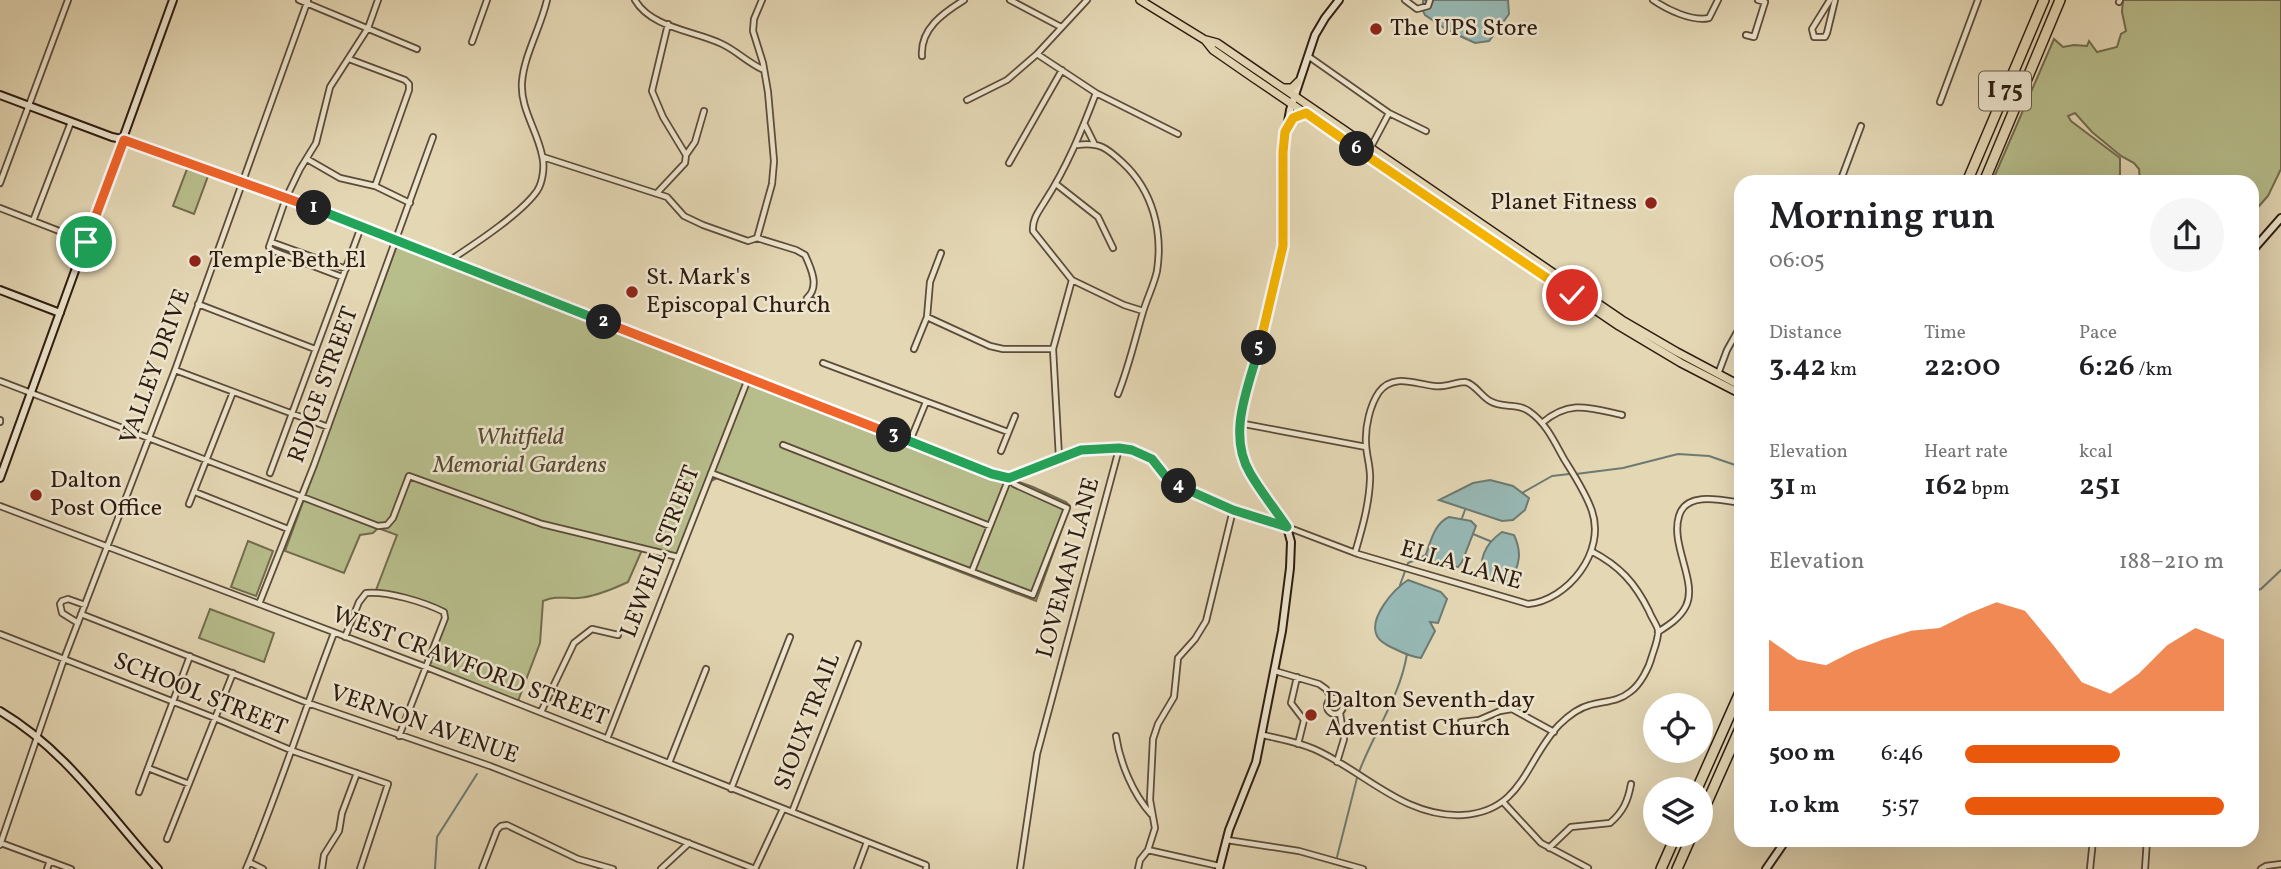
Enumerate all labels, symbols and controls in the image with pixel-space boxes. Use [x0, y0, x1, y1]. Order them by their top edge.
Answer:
place label: The UPS Store [1390, 12, 1538, 46]
marker: The UPS Store [1368, 21, 1384, 37]
road number: I 75 [1979, 72, 2031, 110]
pin: 6 [1340, 132, 1374, 166]
text: 6 [1351, 135, 1362, 161]
place label: Planet Fitness [1490, 186, 1637, 220]
pin: 1 [296, 190, 332, 226]
text: Morning run [1769, 192, 1995, 245]
text: 1 [310, 194, 317, 220]
marker: Planet Fitness [1643, 195, 1659, 211]
button: share [2150, 198, 2224, 272]
pin [56, 212, 116, 272]
icon: arrive [67, 223, 105, 261]
place label: Temple Beth El [209, 244, 366, 278]
text: 06:05 [1769, 245, 1825, 277]
marker: Temple Beth El [187, 253, 203, 269]
place label: St. Mark's Episcopal Church [646, 261, 831, 323]
pin [1542, 265, 1602, 325]
icon: check [1553, 276, 1591, 314]
street label: VALLEY DRIVE [112, 284, 200, 450]
marker: St. Mark's Episcopal Church [624, 284, 640, 300]
street label: RIDGE STREET [280, 302, 368, 468]
pin: 2 [586, 304, 622, 340]
text: 2 [599, 308, 608, 334]
text: Distance [1769, 320, 1842, 346]
text: Time [1924, 320, 1966, 346]
text: Pace [2079, 320, 2117, 346]
pin: 5 [1242, 330, 1276, 366]
text: 5 [1254, 334, 1263, 360]
text: 3.42 [1769, 346, 1826, 388]
text: 22:00 [1924, 346, 2001, 388]
text: 6:26 [2079, 346, 2135, 388]
text: km [1826, 357, 1857, 383]
text: /km [2135, 357, 2173, 383]
pin: 3 [876, 418, 912, 452]
park label: Whitfield Memorial Gardens [432, 421, 607, 483]
text: 3 [889, 421, 898, 447]
text: Elevation [1769, 439, 1848, 465]
text: Heart rate [1924, 439, 2008, 465]
text: kcal [2079, 439, 2113, 465]
street label: LEWELL STREET [613, 461, 709, 643]
place label: Dalton Post Office [50, 464, 162, 526]
text: 31 [1769, 465, 1796, 507]
text: 162 [1924, 465, 1968, 507]
text: 251 [2079, 465, 2121, 507]
pin: 4 [1162, 468, 1196, 504]
text: 4 [1173, 472, 1184, 498]
street label: LOVEMAN LANE [1029, 474, 1109, 662]
text: m [1796, 476, 1817, 502]
text: bpm [1968, 476, 2010, 502]
marker: Dalton Post Office [28, 487, 44, 503]
street label: ELLA LANE [1396, 532, 1526, 600]
text: Elevation [1769, 546, 1865, 578]
text: 188–210 m [2119, 546, 2224, 578]
street label: WEST CRAWFORD STREET [327, 599, 613, 735]
street label: SCHOOL STREET [108, 645, 292, 745]
street label: SIOUX TRAIL [766, 649, 850, 795]
street label: VERNON AVENUE [325, 677, 523, 773]
place label: Dalton Seventh-day Adventist Church [1325, 684, 1535, 746]
map controls [1643, 693, 1713, 847]
button: locate [1643, 693, 1713, 763]
marker: Dalton Seventh-day Adventist Church [1303, 707, 1319, 723]
text: 500 m [1769, 738, 1835, 770]
text: 6:46 [1881, 738, 1923, 770]
button: layers [1643, 777, 1713, 847]
text: 1.0 km [1769, 790, 1840, 822]
text: 5:57 [1881, 790, 1920, 822]

